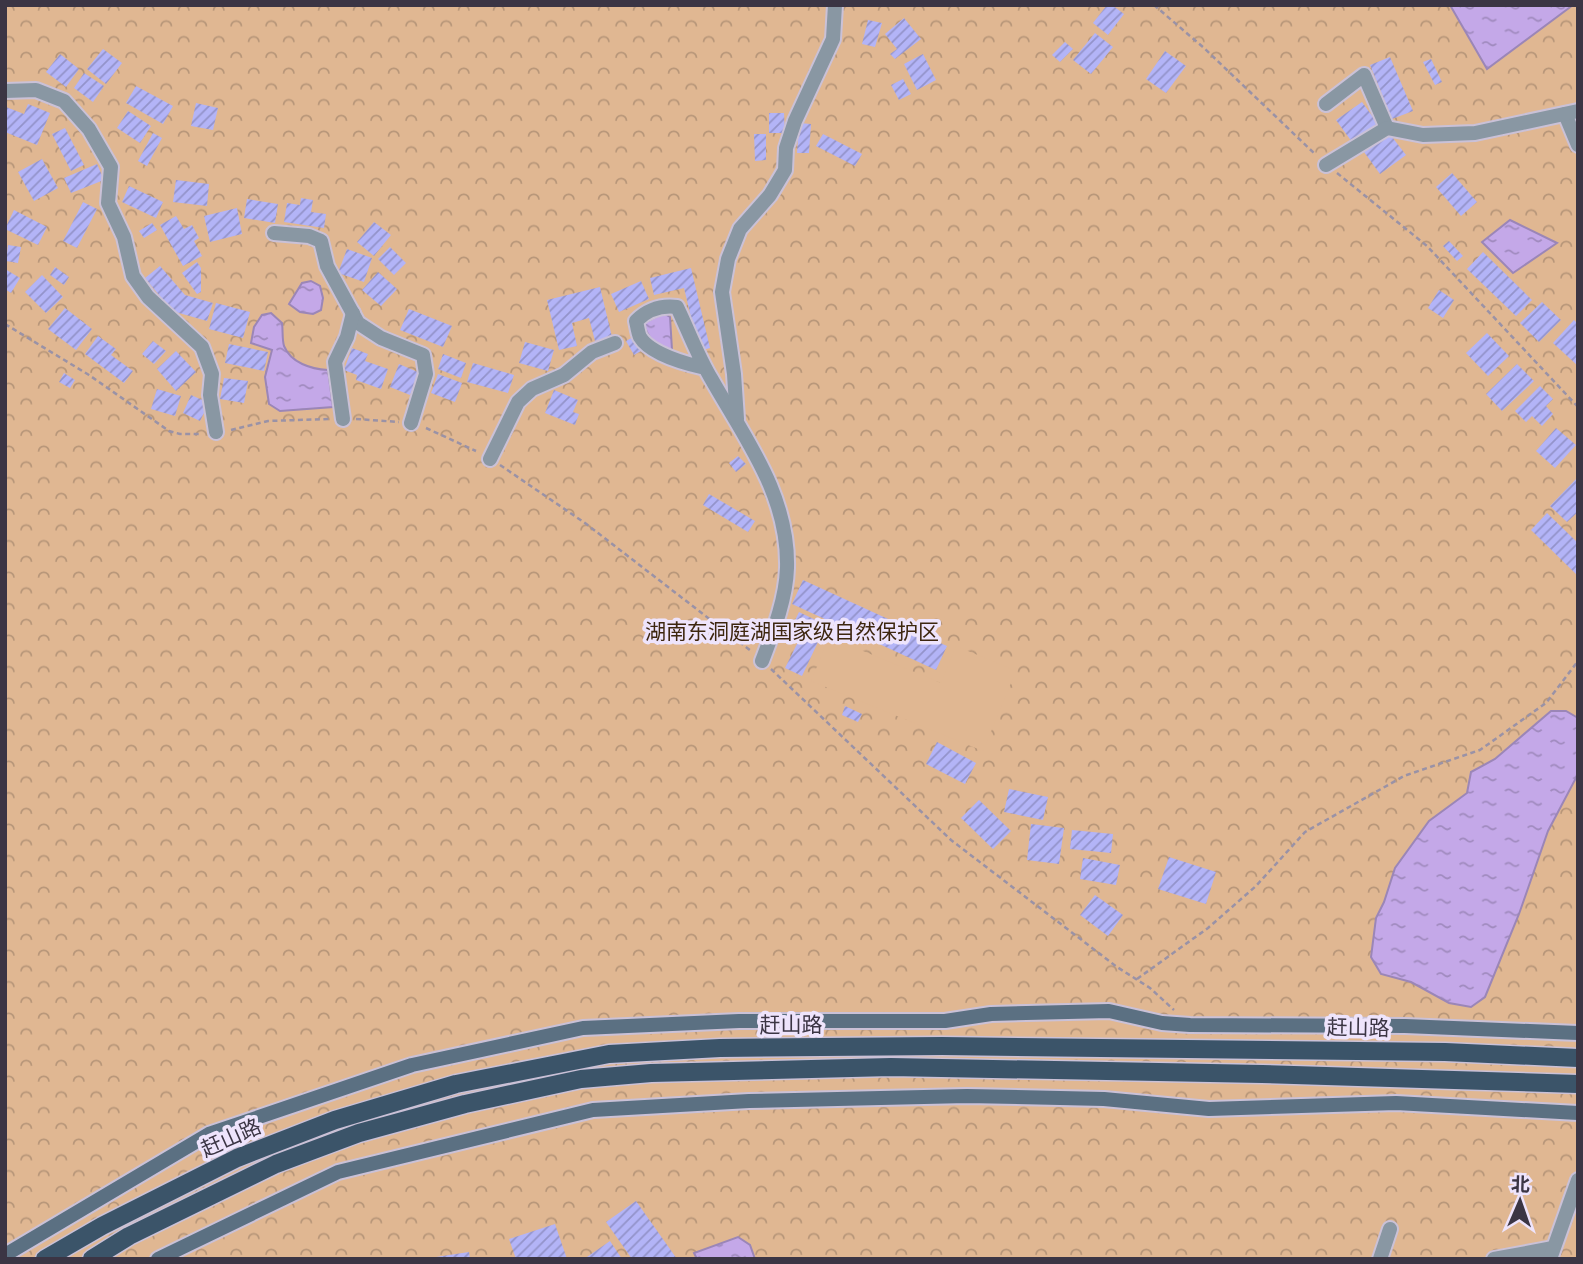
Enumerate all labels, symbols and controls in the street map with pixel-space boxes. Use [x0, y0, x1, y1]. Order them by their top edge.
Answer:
park label: 湖南东洞庭湖国家级自然保护区 [645, 618, 939, 645]
street label: 赶山路 [760, 1011, 823, 1038]
street label: 赶山路 [1326, 1013, 1390, 1042]
street label: 赶山路 [197, 1112, 265, 1163]
north arrow [1485, 1166, 1555, 1236]
text: 北 [1511, 1172, 1531, 1197]

